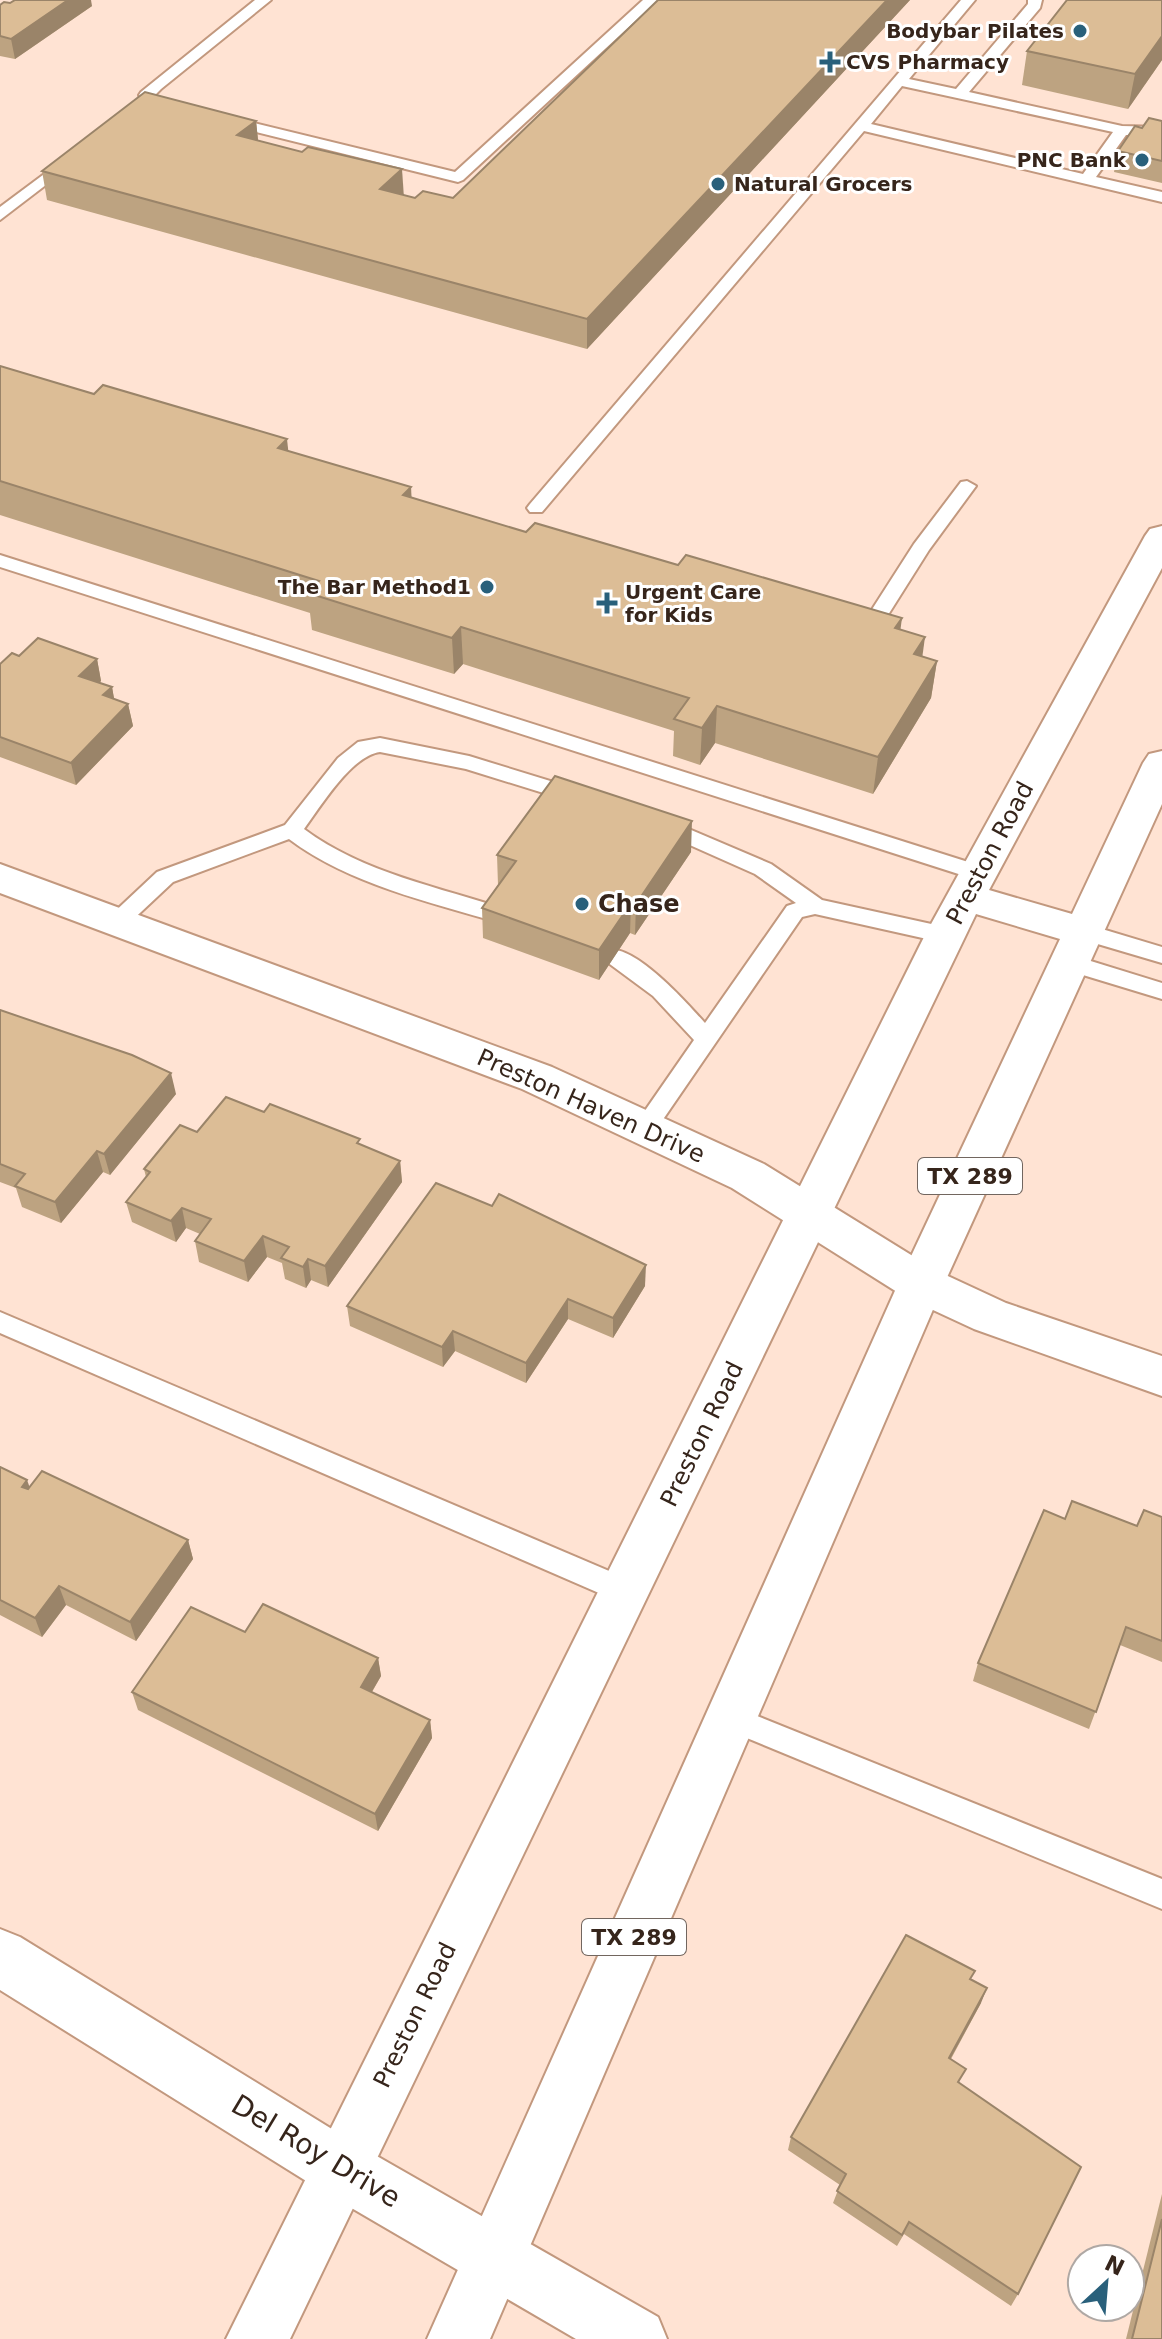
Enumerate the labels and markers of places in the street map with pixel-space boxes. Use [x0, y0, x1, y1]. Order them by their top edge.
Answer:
place label: Bodybar Pilates [886, 19, 1064, 43]
marker: Bodybar Pilates [1071, 22, 1089, 40]
place label: CVS Pharmacy [846, 50, 1009, 74]
marker: CVS Pharmacy [821, 53, 839, 71]
place label: PNC Bank [1017, 148, 1127, 172]
marker: PNC Bank [1133, 151, 1151, 169]
place label: Natural Grocers [734, 172, 912, 196]
marker: Natural Grocers [709, 175, 727, 193]
place label: The Bar Method1 [278, 575, 471, 599]
marker: The Bar Method1 [478, 578, 496, 596]
place label: Urgent Care for Kids [625, 580, 761, 627]
marker: Urgent Care for Kids [596, 592, 618, 614]
place label: Chase [598, 890, 679, 918]
marker: Chase [573, 895, 591, 913]

